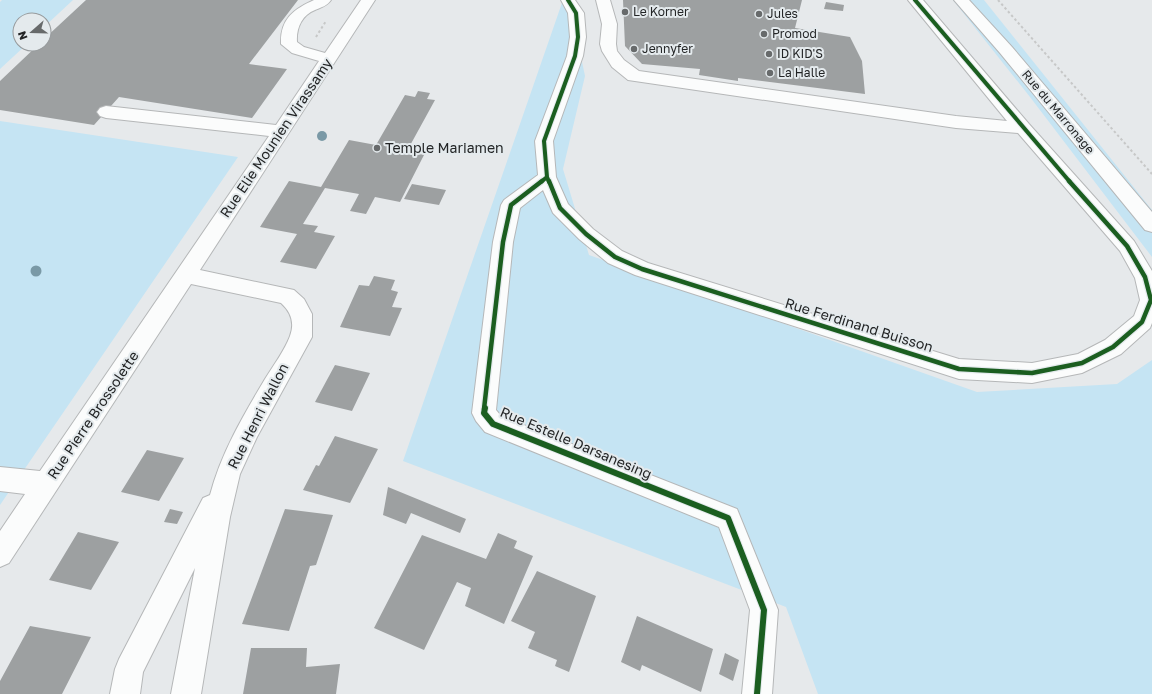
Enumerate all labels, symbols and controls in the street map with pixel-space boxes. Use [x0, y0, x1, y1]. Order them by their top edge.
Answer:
place label: Le Korner [633, 4, 689, 19]
place label: Jules [767, 6, 798, 21]
marker: Le Korner [620, 7, 630, 17]
marker: Jules [754, 9, 764, 19]
north arrow [12, 12, 52, 52]
place label: Promod [772, 26, 817, 41]
text: N [15, 29, 30, 42]
marker: Promod [759, 29, 769, 39]
place label: Jennyfer [642, 41, 693, 56]
marker: Jennyfer [629, 44, 639, 54]
place label: ID KID'S [777, 46, 823, 61]
marker: ID KID'S [764, 49, 774, 59]
street label: Rue Elie Mounien Virassamy [216, 55, 335, 221]
place label: La Halle [778, 65, 825, 80]
street label: Rue du Marronage [1019, 67, 1098, 157]
marker: La Halle [765, 68, 775, 78]
place label: Temple Mariamen [385, 139, 504, 156]
marker: Temple Mariamen [372, 143, 382, 153]
street label: Rue Ferdinand Buisson [783, 294, 935, 355]
street label: Rue Pierre Brossolette [43, 347, 142, 482]
street label: Rue Henri Wallon [224, 360, 291, 471]
street label: Rue Estelle Darsanesing [498, 403, 655, 482]

